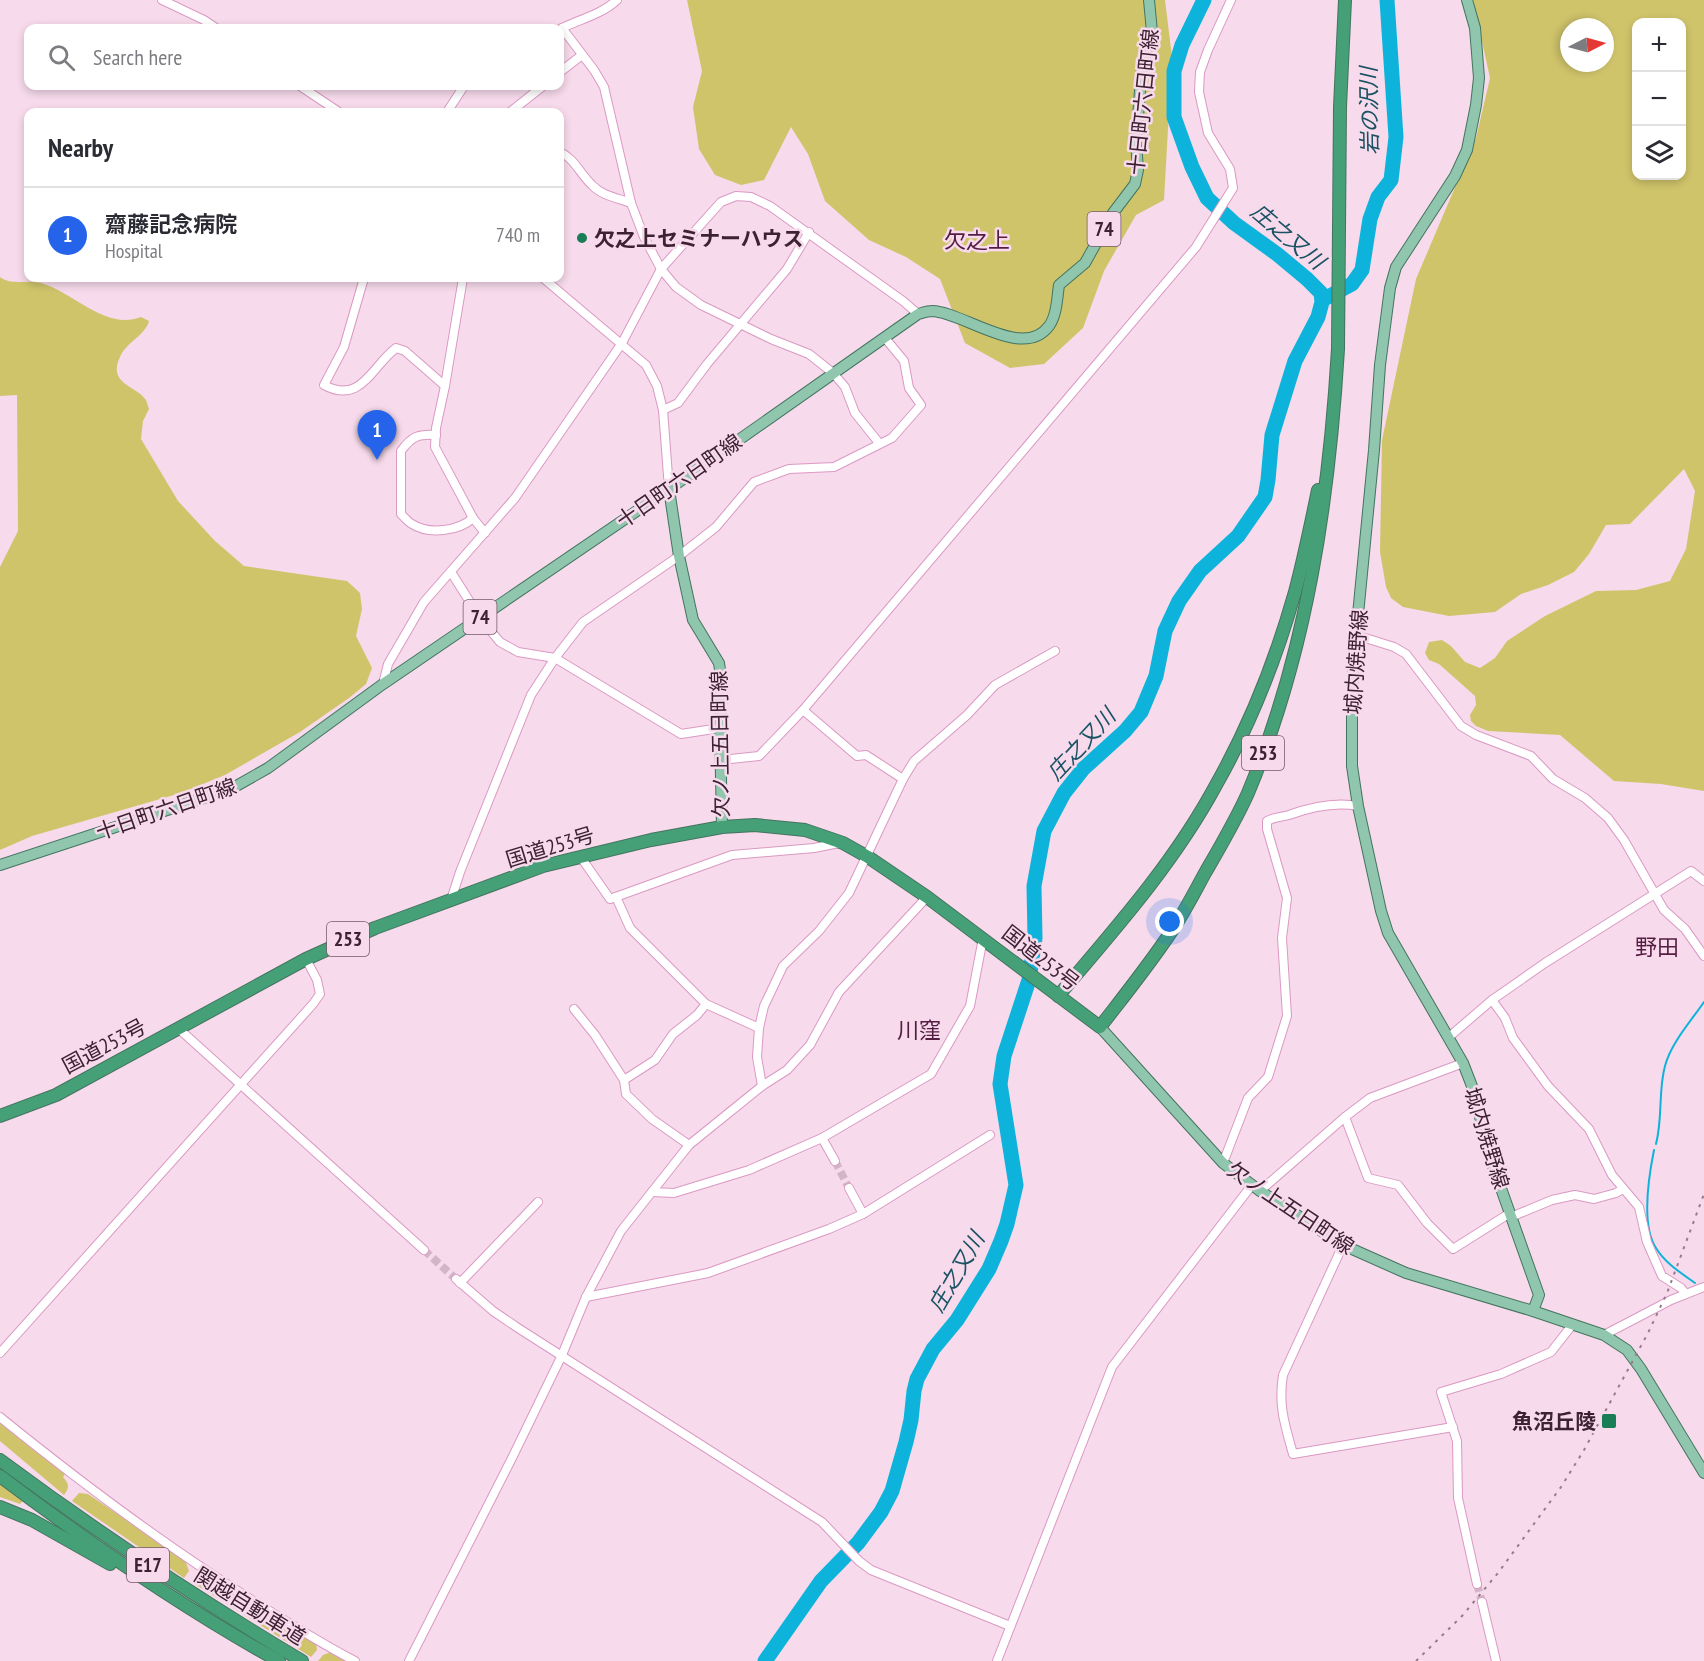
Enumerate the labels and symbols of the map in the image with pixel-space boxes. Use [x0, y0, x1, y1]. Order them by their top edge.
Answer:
north arrow [1560, 18, 1614, 72]
street label: 十日町六日町線 [1122, 27, 1164, 177]
water label: 岩の沢川 [1354, 65, 1384, 155]
water label: 庄之又川 [1245, 197, 1332, 276]
road number: 74 [1088, 212, 1120, 246]
place label: 欠之上セミナーハウス [594, 225, 804, 252]
district label: 欠之上 [944, 226, 1010, 254]
marker: 欠之上セミナーハウス [575, 231, 589, 245]
pin: 1 [358, 410, 397, 460]
street label: 十日町六日町線 [611, 428, 747, 534]
road number: 74 [464, 600, 496, 634]
street label: 城内焼野線 [1339, 609, 1373, 715]
street label: 欠ノ上五日町線 [705, 670, 735, 818]
water label: 庄之又川 [1041, 701, 1123, 786]
road number: 253 [1242, 736, 1284, 770]
street label: 十日町六日町線 [92, 772, 240, 846]
street label: 国道253号 [502, 821, 598, 873]
your location [1155, 907, 1184, 936]
street label: 国道253号 [997, 919, 1085, 997]
road number: 253 [327, 922, 369, 956]
district label: 野田 [1635, 933, 1679, 961]
street label: 国道253号 [57, 1013, 151, 1079]
district label: 川窪 [897, 1016, 941, 1044]
street label: 城内焼野線 [1459, 1084, 1515, 1192]
street label: 欠ノ上五日町線 [1223, 1156, 1359, 1260]
water label: 庄之又川 [922, 1225, 991, 1317]
place label: 魚沼丘陵 [1512, 1408, 1596, 1435]
marker: 魚沼丘陵 [1600, 1412, 1618, 1430]
road number: E17 [127, 1548, 169, 1582]
street label: 関越自動車道 [189, 1561, 311, 1651]

